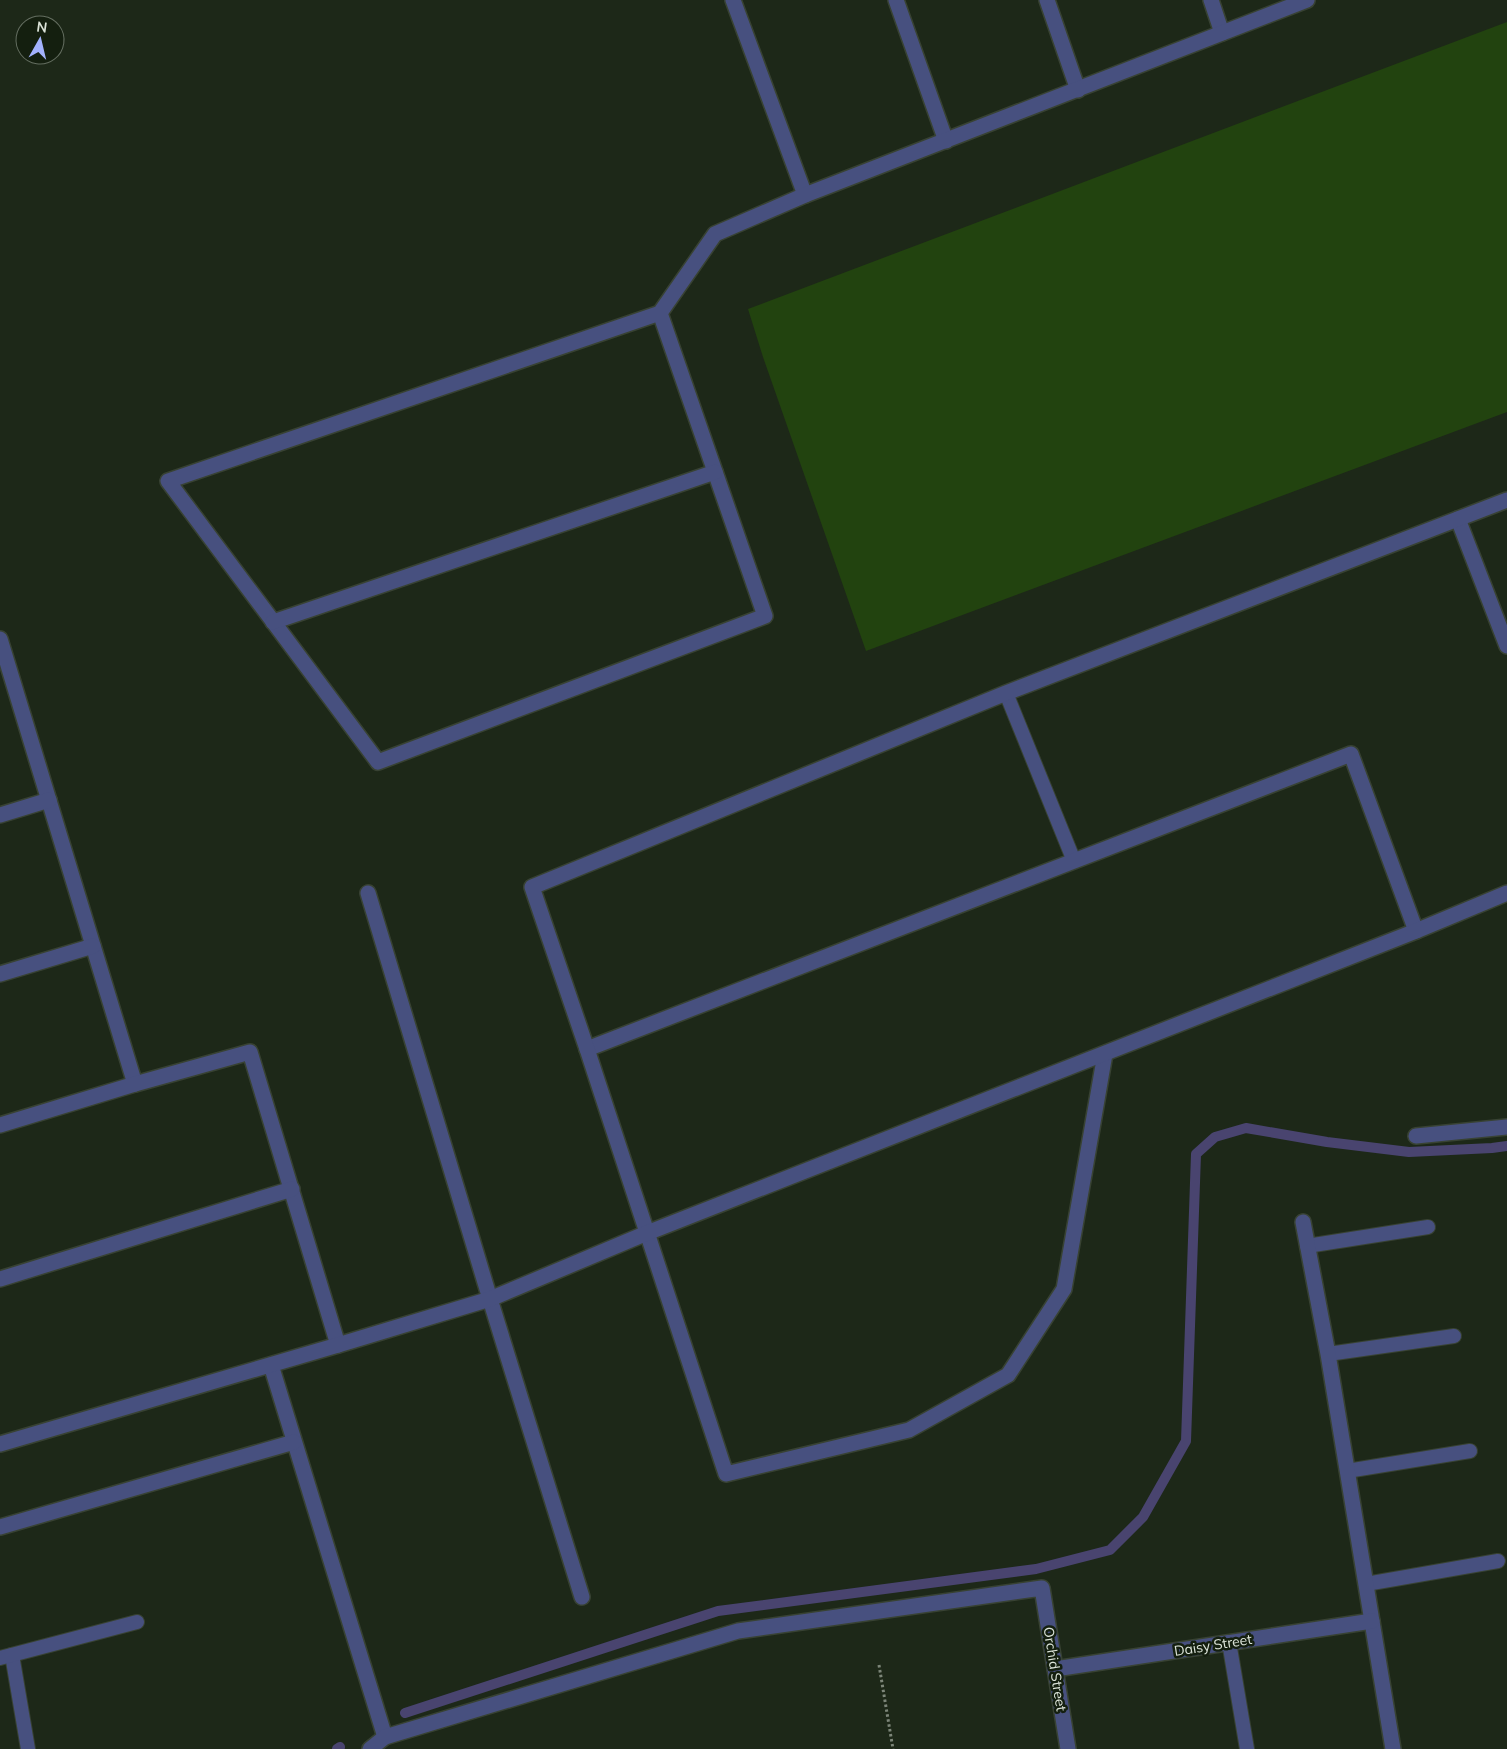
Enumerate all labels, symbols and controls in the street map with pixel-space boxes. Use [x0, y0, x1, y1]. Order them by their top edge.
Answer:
north arrow [15, 15, 65, 65]
text: N [35, 17, 48, 37]
street label: Orchid Street [1039, 1626, 1071, 1712]
street label: Daisy Street [1173, 1630, 1253, 1660]

